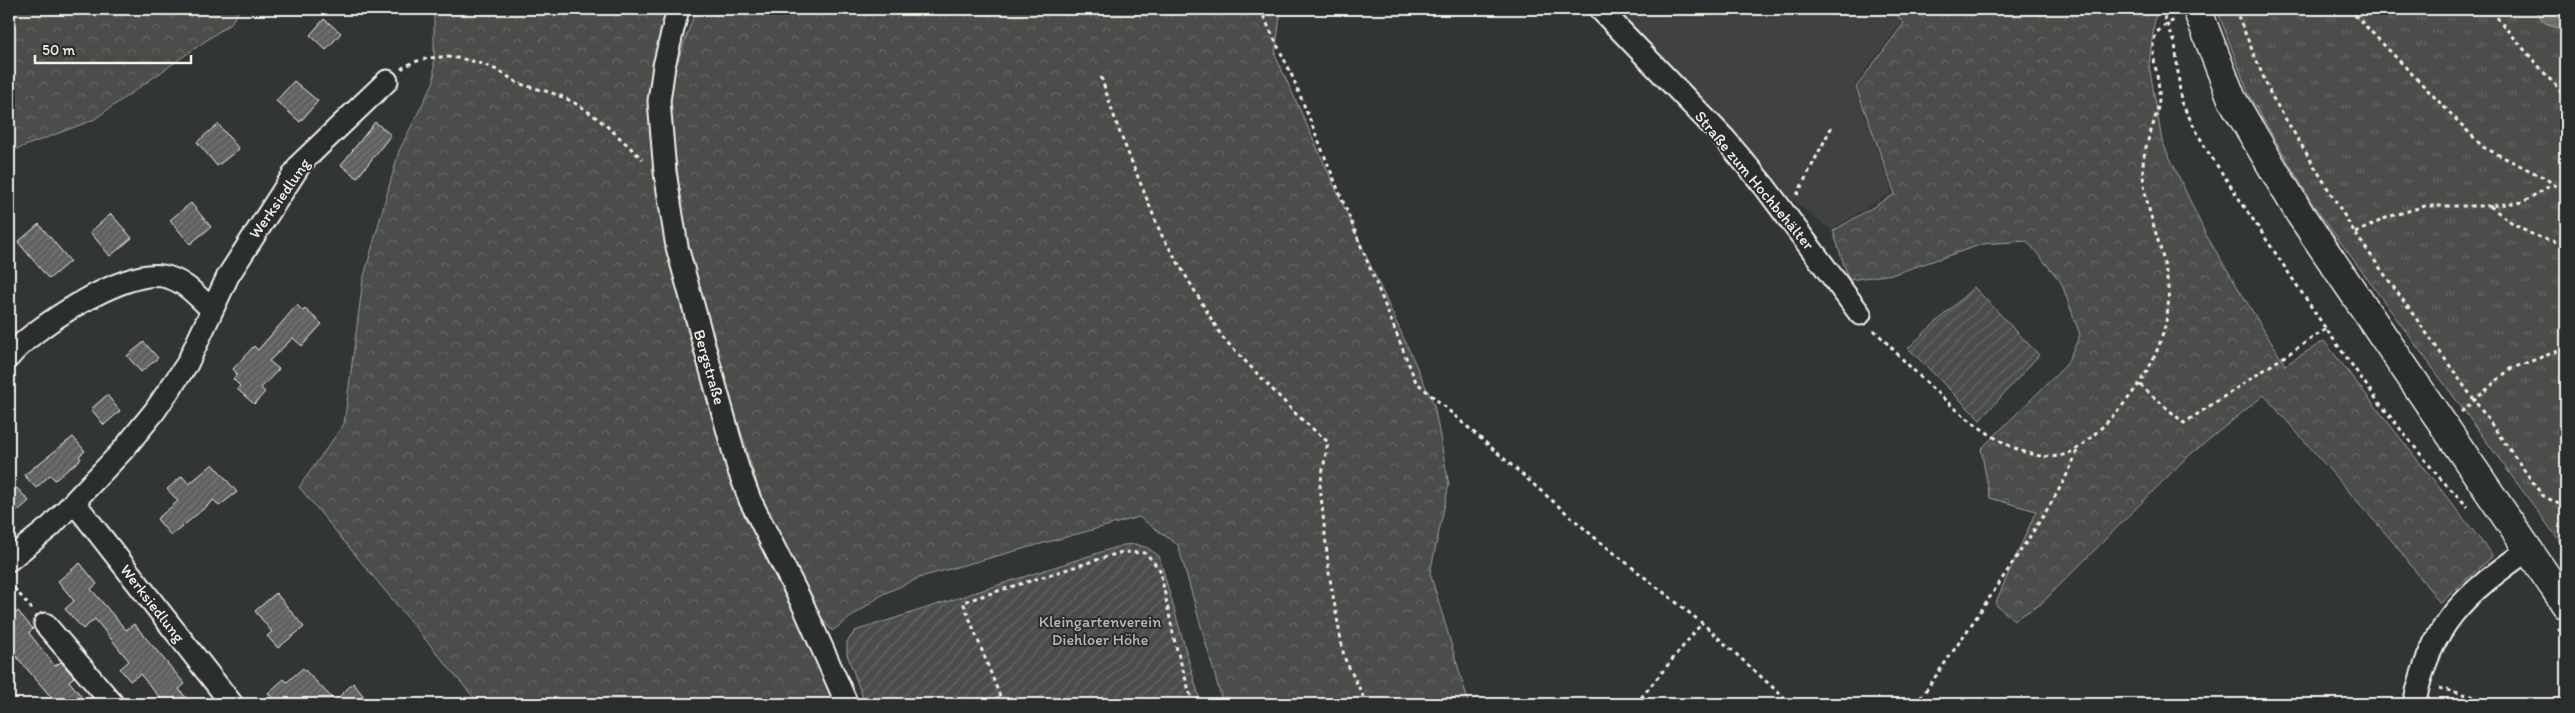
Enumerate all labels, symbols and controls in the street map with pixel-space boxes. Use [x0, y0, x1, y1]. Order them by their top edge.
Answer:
scale bar [35, 32, 191, 64]
text: 50 m [42, 41, 75, 59]
street label: Straße zum Hochbehälter [1691, 107, 1818, 254]
street label: Werksiedlung [245, 154, 315, 242]
street label: Bergstraße [690, 327, 729, 407]
street label: Werksiedlung [116, 561, 189, 647]
park label: Kleingartenverein Diehloer Höhe [1039, 612, 1161, 649]

